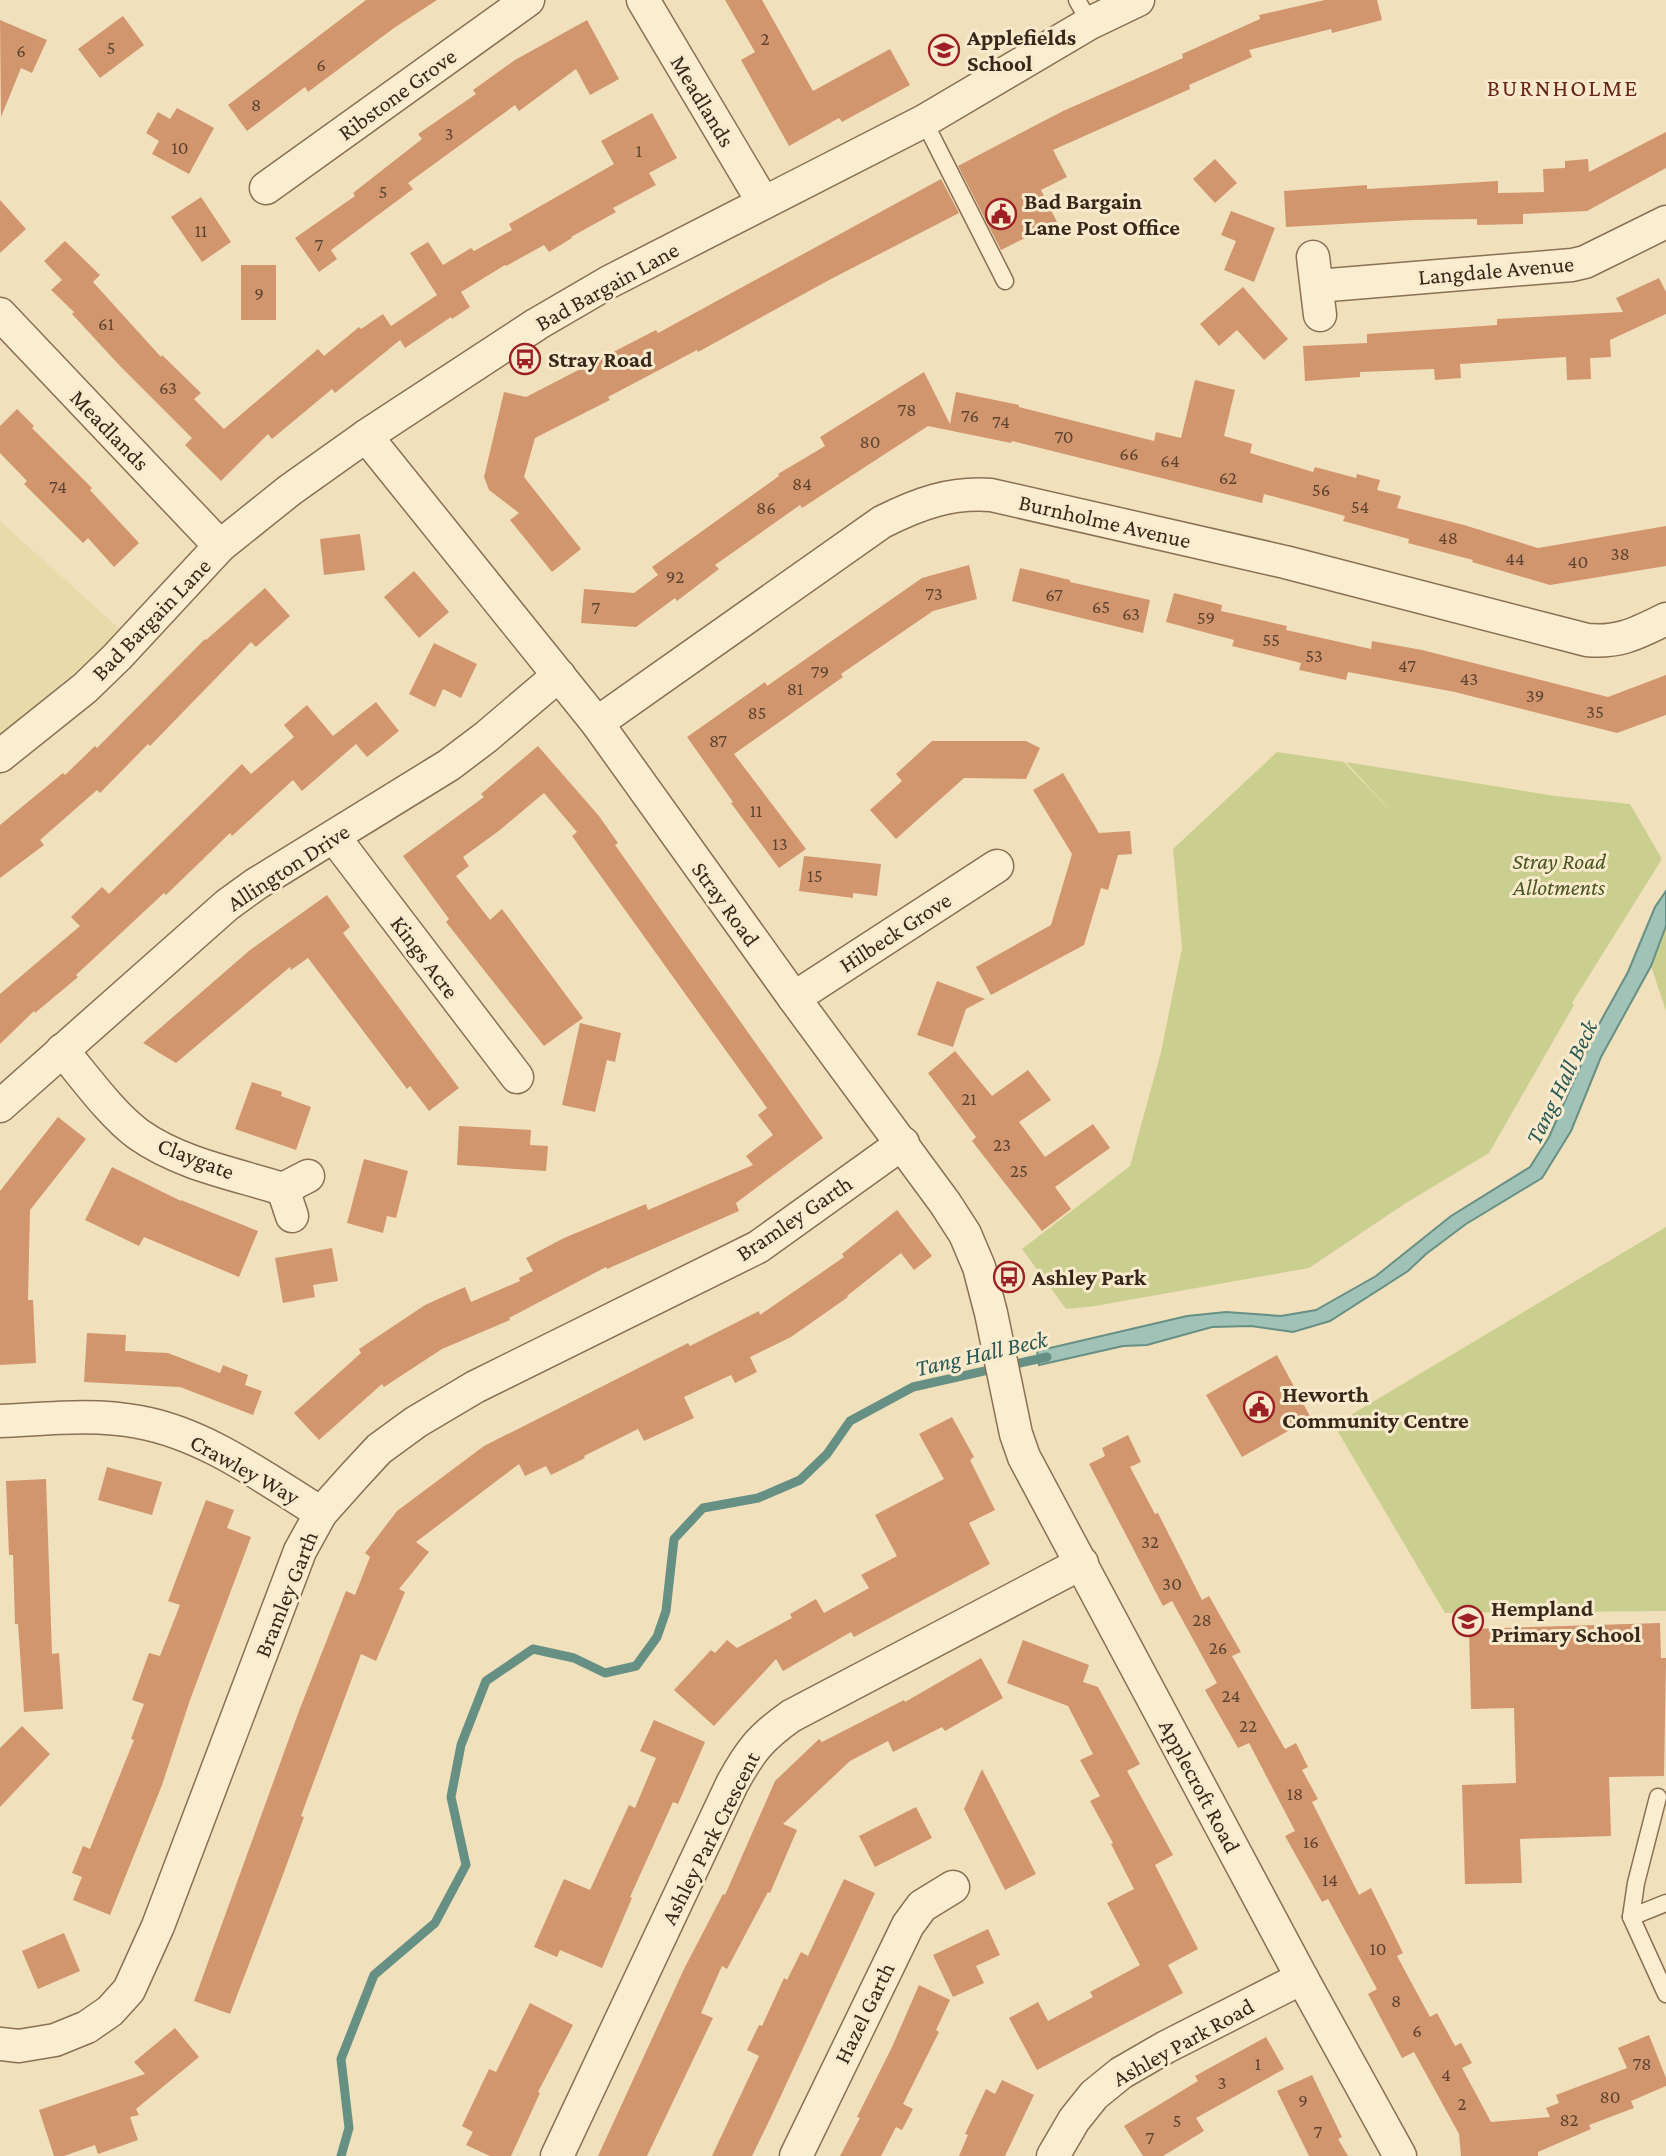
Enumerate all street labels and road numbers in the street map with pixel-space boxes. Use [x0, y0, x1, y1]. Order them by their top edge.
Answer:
street label: Ribstone Grove [333, 43, 461, 145]
street label: Meadlands [666, 51, 740, 151]
street label: Bad Bargain Lane [531, 236, 683, 336]
street label: Langdale Avenue [1417, 250, 1575, 290]
street label: Meadlands [65, 384, 155, 476]
street label: Burnholme Avenue [1016, 489, 1194, 553]
street label: Bad Bargain Lane [86, 553, 216, 685]
street label: Allington Drive [222, 818, 354, 916]
street label: Stray Road [687, 857, 765, 951]
street label: Hilbeck Grove [834, 886, 956, 978]
street label: Kings Acre [386, 911, 464, 1003]
street label: Claygate [154, 1132, 238, 1184]
street label: Bramley Garth [731, 1170, 857, 1266]
street label: Crawley Way [186, 1428, 305, 1510]
street label: Bramley Garth [249, 1527, 323, 1661]
street label: Applecroft Road [1154, 1715, 1246, 1857]
street label: Ashley Park Crescent [655, 1747, 765, 1929]
street label: Hazel Garth [828, 1958, 900, 2068]
street label: Ashley Park Road [1108, 1993, 1258, 2091]

